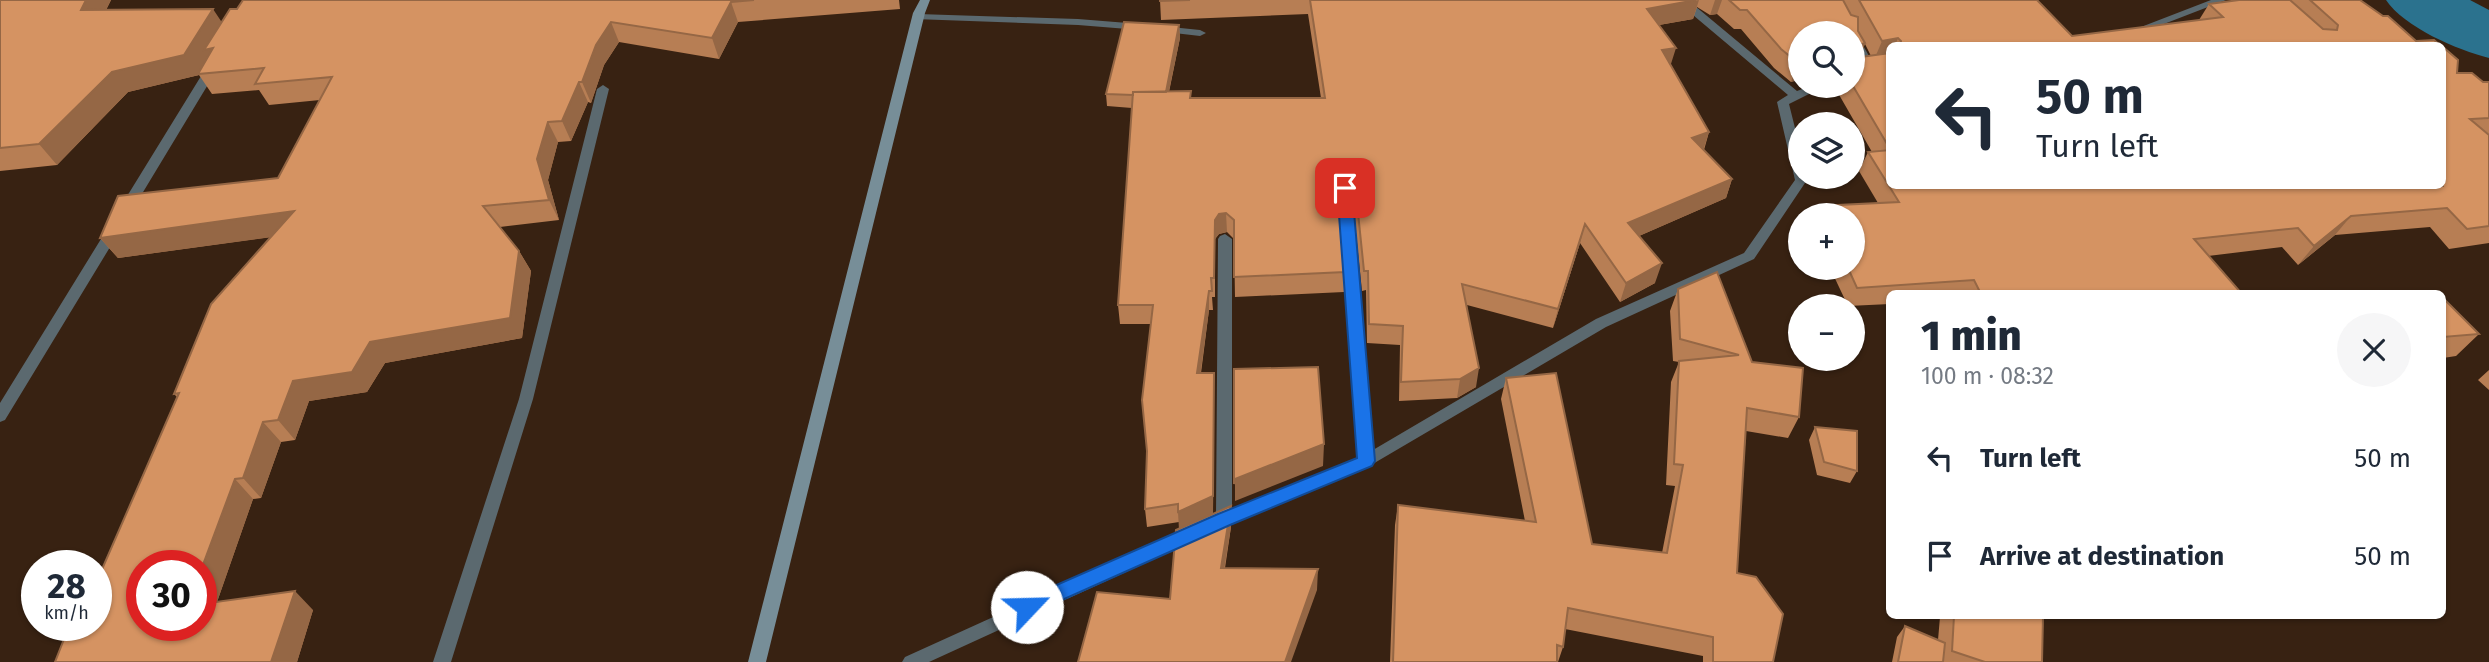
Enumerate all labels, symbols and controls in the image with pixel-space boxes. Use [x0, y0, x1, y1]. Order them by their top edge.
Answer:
map controls [1788, 21, 1865, 371]
button: search [1788, 21, 1865, 98]
text: 50 m [2036, 67, 2144, 126]
icon: left [1921, 70, 2012, 161]
button: layers [1788, 112, 1865, 189]
text: Turn left [2036, 127, 2158, 165]
pin [1315, 158, 1375, 218]
icon: arrive [1326, 169, 1364, 207]
button: + [1788, 203, 1865, 280]
button: − [1788, 294, 1865, 371]
text: 1 min [1921, 311, 2022, 361]
button: close [2337, 313, 2411, 387]
text: 100 m · 08:32 [1921, 362, 2054, 390]
icon: left [1921, 439, 1959, 477]
text: Turn left [1980, 443, 2081, 474]
text: 50 m [2354, 443, 2411, 474]
icon: arrive [1921, 537, 1959, 575]
text: Arrive at destination [1980, 541, 2224, 572]
text: 50 m [2354, 541, 2411, 572]
speed limit sign: 30 [126, 550, 217, 641]
text: 28 [47, 565, 86, 607]
position arrow [990, 570, 1064, 644]
text: km/h [44, 602, 89, 624]

